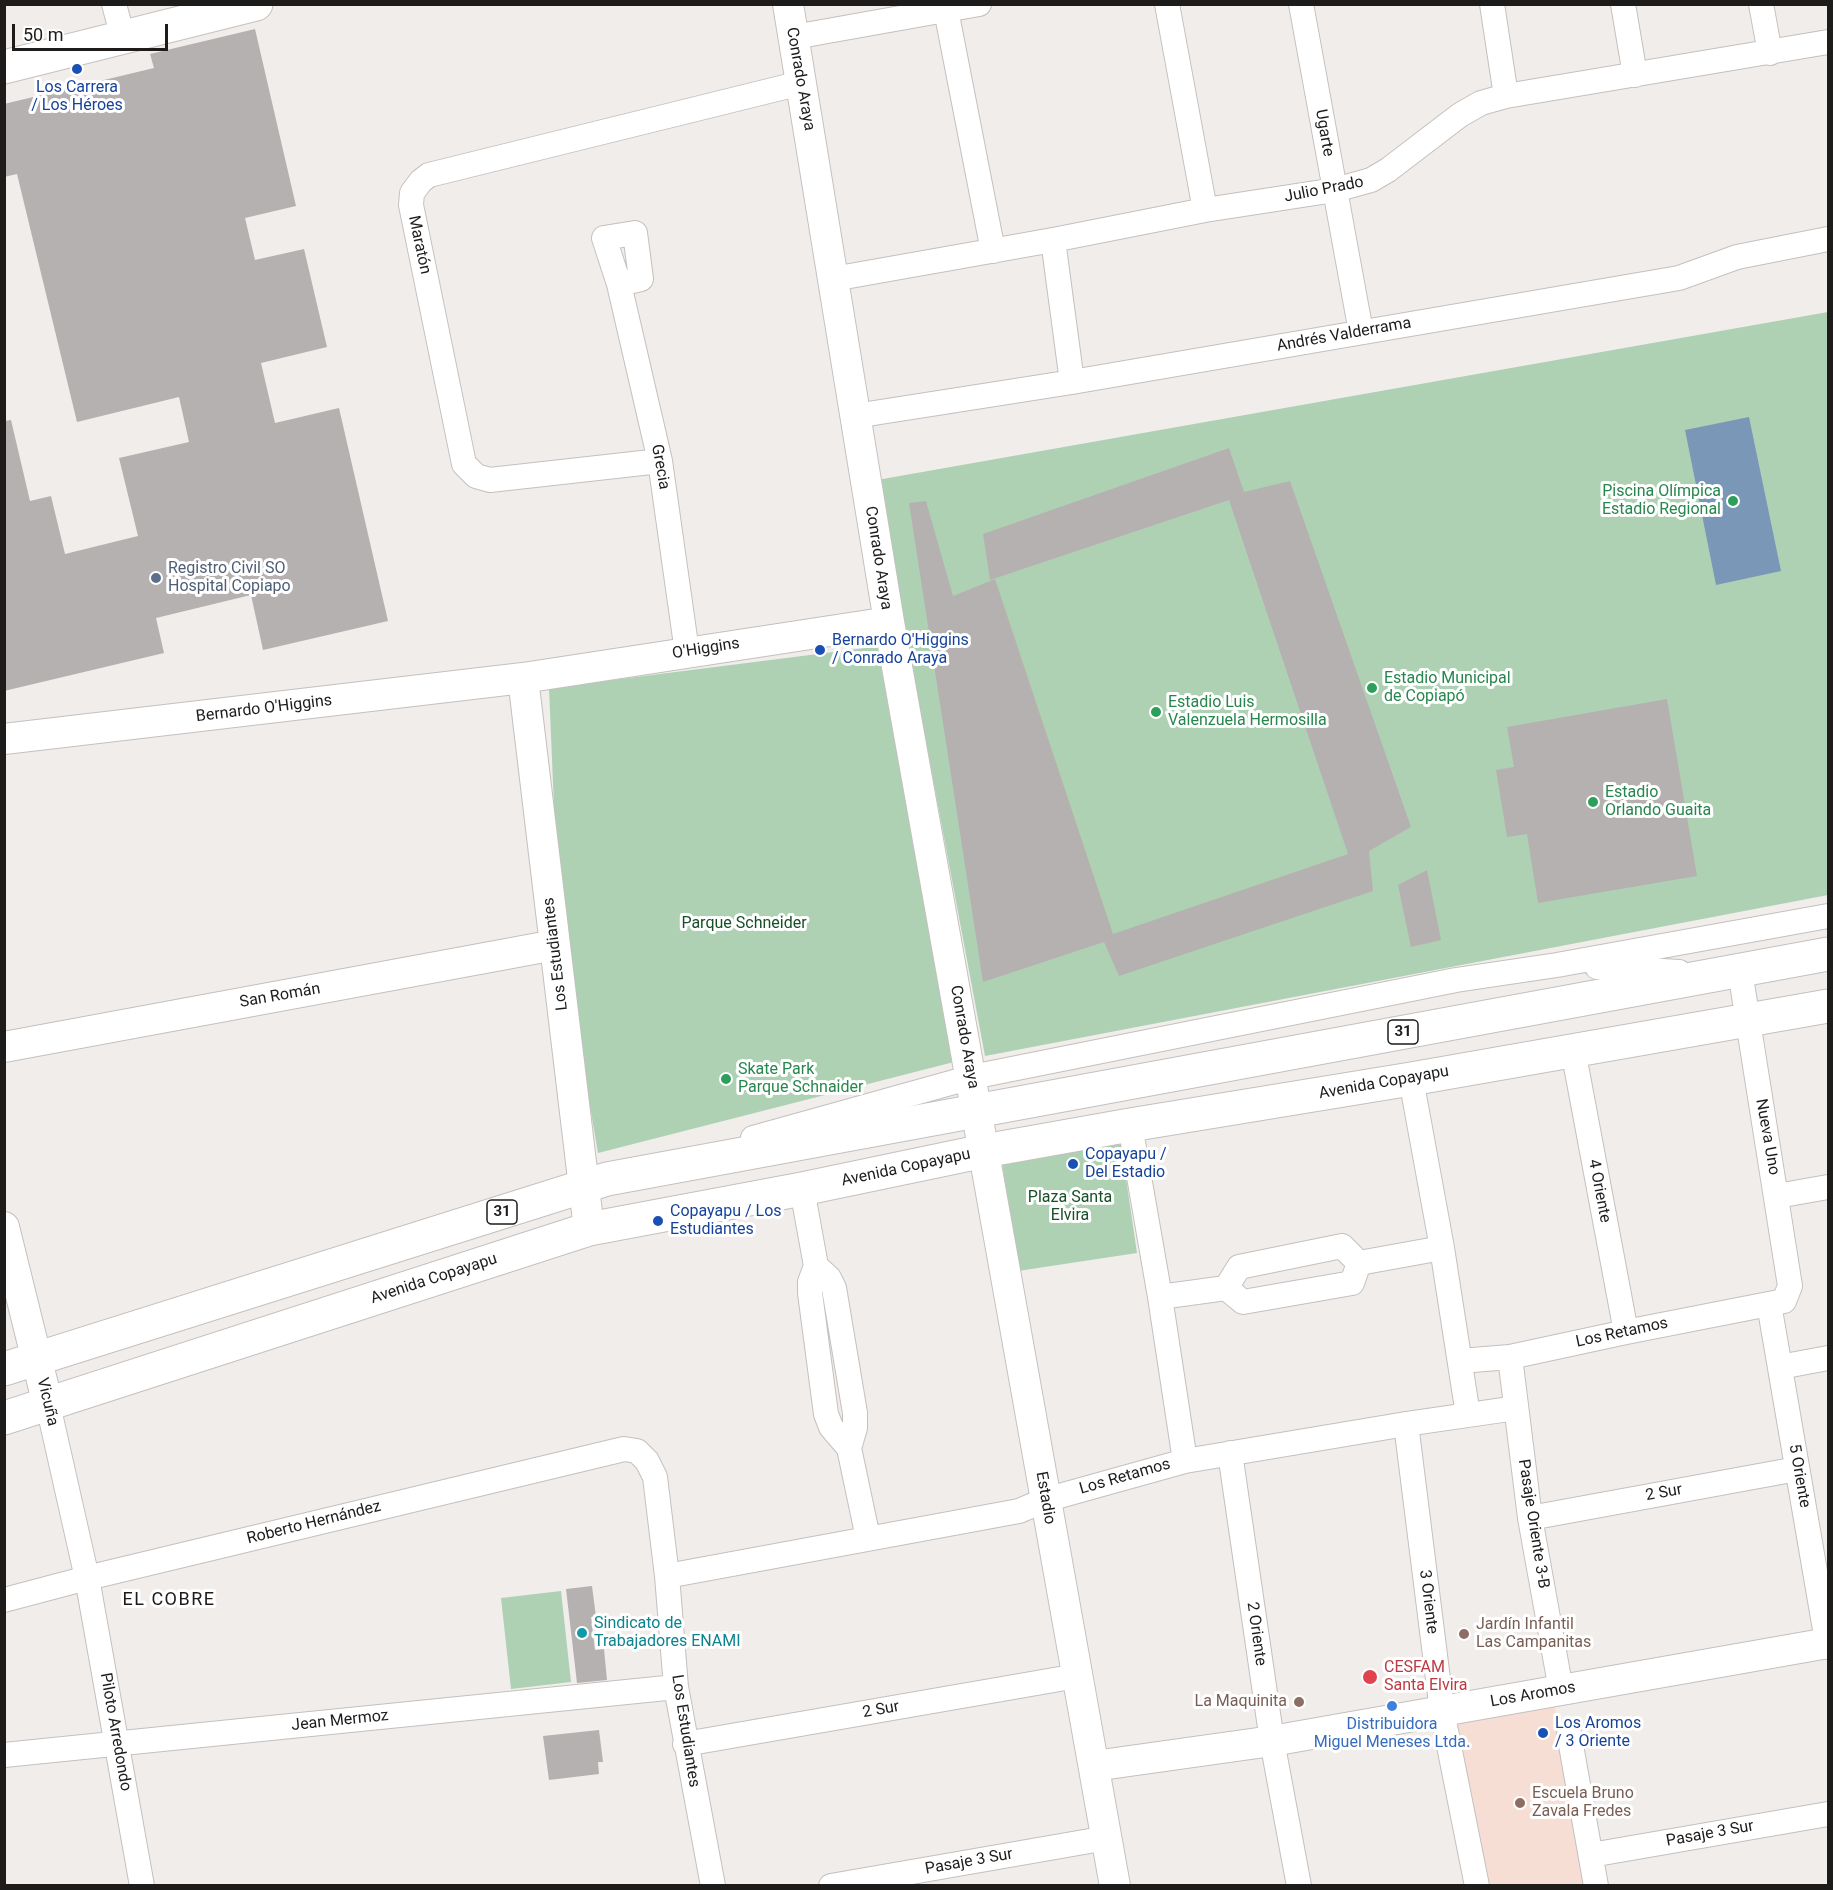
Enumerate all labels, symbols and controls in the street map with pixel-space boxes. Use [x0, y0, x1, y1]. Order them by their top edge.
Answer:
scale bar [15, 12, 171, 50]
text: 50 m [23, 24, 63, 45]
street label: Conrado Araya [781, 26, 819, 132]
marker: Los Carrera / Los Héroes [70, 62, 84, 76]
place label: Los Carrera / Los Héroes [31, 78, 123, 116]
street label: Ugarte [1310, 108, 1338, 158]
street label: Julio Prado [1283, 173, 1365, 207]
street label: Maratón [403, 214, 435, 276]
street label: Andrés Valderrama [1275, 314, 1413, 356]
street label: Grecia [647, 443, 673, 491]
place label: Piscina Olímpica Estadio Regional [1602, 482, 1721, 520]
marker: Piscina Olímpica Estadio Regional [1726, 494, 1740, 508]
street label: Conrado Araya [860, 505, 896, 611]
place label: Registro Civil SO Hospital Copiapo [168, 559, 291, 597]
marker: Registro Civil SO Hospital Copiapo [149, 571, 163, 585]
place label: Bernardo O'Higgins / Conrado Araya [832, 631, 969, 669]
street label: O'Higgins [671, 634, 741, 664]
marker: Bernardo O'Higgins / Conrado Araya [813, 643, 827, 657]
place label: Estadio Municipal de Copiapó [1384, 669, 1511, 707]
marker: Estadio Municipal de Copiapó [1365, 681, 1379, 695]
street label: Bernardo O'Higgins [195, 691, 333, 727]
place label: Estadio Luis Valenzuela Hermosilla [1168, 693, 1327, 731]
marker: Estadio Luis Valenzuela Hermosilla [1149, 705, 1163, 719]
place label: Estadio Orlando Guaita [1605, 783, 1711, 821]
marker: Estadio Orlando Guaita [1586, 795, 1600, 809]
street label: Los Estudiantes [540, 896, 572, 1012]
park label: Parque Schneider [681, 914, 807, 934]
street label: San Román [238, 979, 322, 1013]
street label: Conrado Araya [945, 984, 983, 1090]
road number: 31 [1388, 1020, 1418, 1044]
place label: Skate Park Parque Schnaider [738, 1060, 863, 1098]
street label: Avenida Copayapu [1317, 1062, 1451, 1104]
marker: Skate Park Parque Schnaider [719, 1072, 733, 1086]
street label: Nueva Uno [1751, 1097, 1783, 1177]
street label: Avenida Copayapu [840, 1145, 972, 1191]
place label: Copayapu / Del Estadio [1085, 1145, 1167, 1183]
marker: Copayapu / Del Estadio [1066, 1157, 1080, 1171]
street label: 4 Oriente [1583, 1158, 1615, 1224]
park label: Plaza Santa Elvira [1028, 1188, 1112, 1226]
road number: 31 [487, 1200, 517, 1224]
place label: Copayapu / Los Estudiantes [670, 1202, 782, 1240]
marker: Copayapu / Los Estudiantes [651, 1214, 665, 1228]
street label: Avenida Copayapu [368, 1250, 500, 1308]
street label: Los Retamos [1574, 1314, 1670, 1352]
street label: Vicuña [32, 1376, 62, 1428]
street label: 5 Oriente [1784, 1443, 1814, 1509]
street label: Los Retamos [1077, 1455, 1173, 1499]
street label: Pasaje Oriente 3-B [1513, 1458, 1553, 1590]
street label: Estadio [1031, 1470, 1059, 1526]
street label: 2 Sur [1644, 1480, 1684, 1506]
street label: Roberto Hernández [245, 1497, 383, 1549]
street label: 3 Oriente [1415, 1569, 1441, 1635]
district label: EL COBRE [122, 1589, 216, 1611]
street label: 2 Oriente [1242, 1601, 1270, 1667]
place label: Sindicato de Trabajadores ENAMI [594, 1614, 741, 1652]
place label: Jardín Infantil Las Campanitas [1476, 1615, 1591, 1653]
marker: Sindicato de Trabajadores ENAMI [575, 1626, 589, 1640]
marker: Jardín Infantil Las Campanitas [1457, 1627, 1471, 1641]
place label: CESFAM Santa Elvira [1384, 1658, 1467, 1696]
marker: CESFAM Santa Elvira [1361, 1668, 1379, 1686]
street label: Piloto Arredondo [95, 1671, 135, 1793]
street label: Los Estudiantes [667, 1673, 703, 1789]
street label: Los Aromos [1489, 1678, 1577, 1712]
place label: La Maquinita [1195, 1692, 1287, 1712]
marker: La Maquinita [1292, 1695, 1306, 1709]
street label: 2 Sur [861, 1697, 901, 1723]
marker: Distribuidora Miguel Meneses Ltda. [1385, 1699, 1399, 1713]
street label: Jean Mermoz [290, 1706, 390, 1736]
place label: Los Aromos / 3 Oriente [1555, 1714, 1641, 1752]
place label: Distribuidora Miguel Meneses Ltda. [1314, 1715, 1470, 1753]
marker: Los Aromos / 3 Oriente [1536, 1726, 1550, 1740]
place label: Escuela Bruno Zavala Fredes [1532, 1784, 1634, 1822]
marker: Escuela Bruno Zavala Fredes [1513, 1796, 1527, 1810]
street label: Pasaje 3 Sur [1665, 1817, 1755, 1851]
street label: Pasaje 3 Sur [924, 1845, 1014, 1879]

